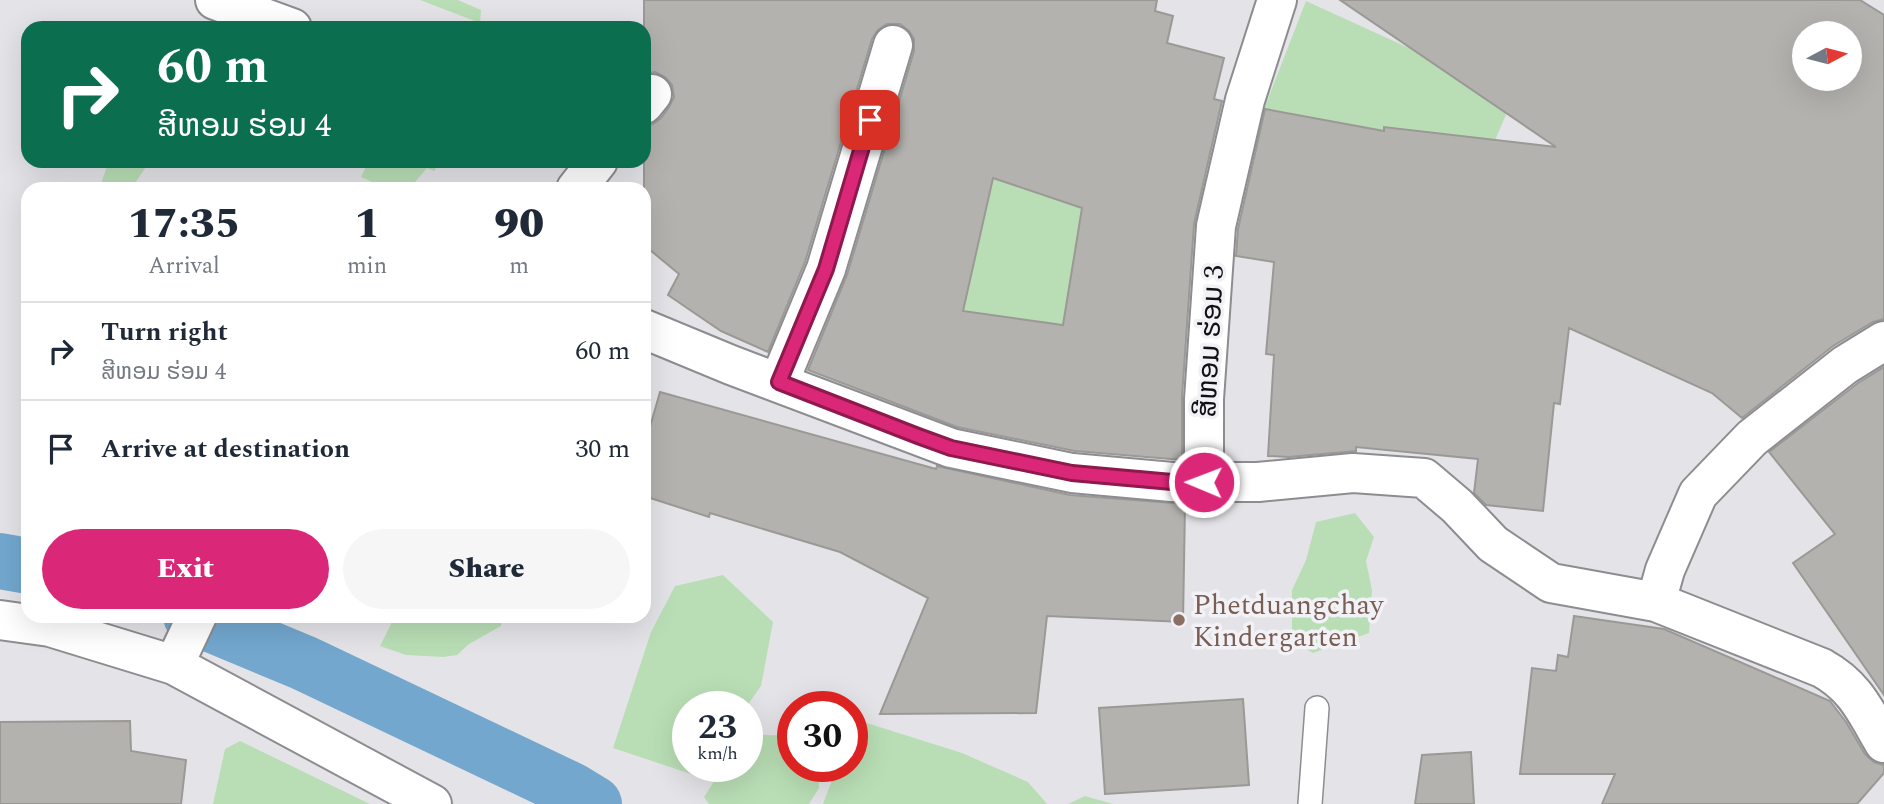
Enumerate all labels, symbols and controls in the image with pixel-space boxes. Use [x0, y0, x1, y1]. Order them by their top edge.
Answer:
north arrow [1792, 21, 1862, 91]
map controls [1792, 21, 1862, 91]
text: 60 m [157, 30, 268, 105]
icon: right [42, 49, 133, 140]
pin [840, 90, 900, 150]
icon: arrive [851, 101, 889, 139]
text: ສີຫອມ ຮ່ອມ 4 [157, 102, 331, 151]
text: 17:35 [128, 193, 240, 256]
text: 1 [354, 193, 380, 256]
text: 90 [494, 193, 544, 256]
text: Arrival [148, 249, 220, 284]
text: min [347, 249, 387, 284]
text: m [509, 249, 529, 284]
street label: ສີຫອມ ຮ່ອມ 3 [1185, 264, 1236, 418]
text: Turn right [101, 312, 228, 352]
text: 60 m [575, 331, 630, 371]
icon: right [42, 332, 80, 370]
text: ສີຫອມ ຮ່ອມ 4 [101, 355, 226, 390]
text: Arrive at destination [101, 429, 350, 469]
text: 30 m [575, 429, 630, 469]
icon: arrive [42, 430, 80, 468]
position arrow [1167, 445, 1241, 519]
button: Exit [42, 529, 329, 609]
button: Share [343, 529, 630, 609]
place label: Phetduangchay Kindergarten [1193, 584, 1385, 659]
marker: Phetduangchay Kindergarten [1171, 612, 1187, 628]
speed limit sign: 30 [777, 691, 868, 782]
text: 23 [698, 701, 737, 754]
text: km/h [697, 740, 738, 767]

